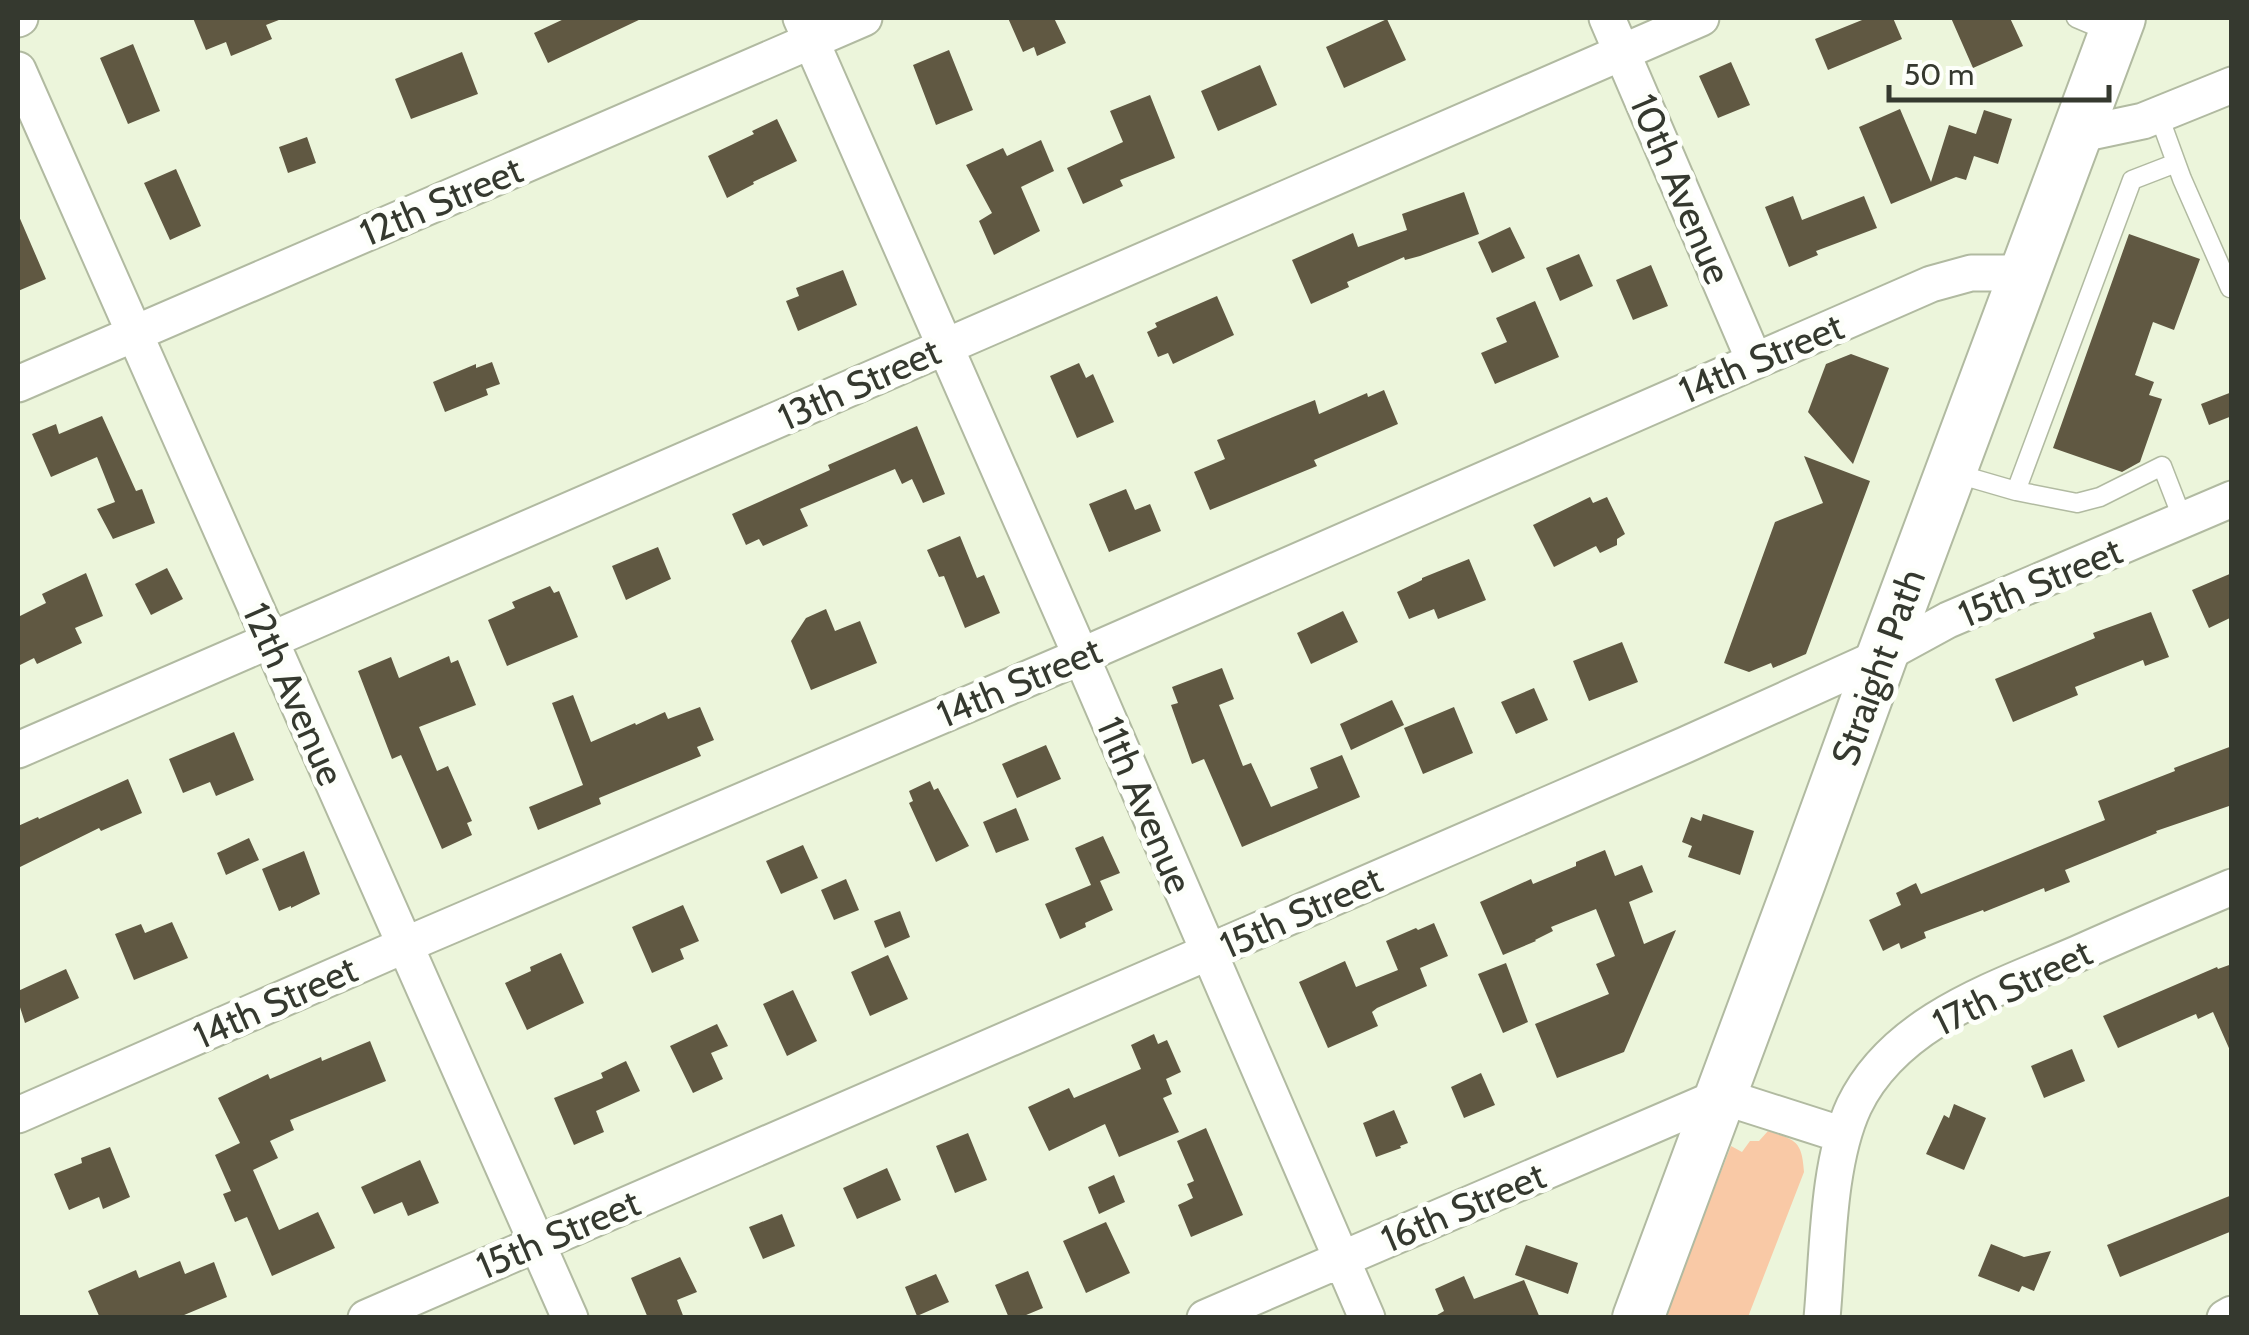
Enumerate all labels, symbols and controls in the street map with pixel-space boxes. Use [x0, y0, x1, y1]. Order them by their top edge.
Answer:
scale bar [1889, 40, 2109, 102]
text: 50 m [1904, 56, 1974, 93]
street label: 10th Avenue [1620, 87, 1742, 291]
street label: 12th Street [353, 146, 529, 256]
street label: 14th Street [1672, 302, 1850, 414]
street label: 13th Street [771, 327, 948, 441]
street label: 15th Street [1951, 527, 2129, 637]
street label: Straight Path [1821, 562, 1935, 772]
street label: 12th Avenue [233, 595, 355, 793]
street label: 14th Street [930, 626, 1108, 738]
street label: 11th Avenue [1087, 710, 1203, 900]
street label: 15th Street [1213, 855, 1390, 969]
street label: 17th Street [1925, 928, 2099, 1046]
street label: 14th Street [186, 945, 364, 1059]
street label: 16th Street [1374, 1151, 1552, 1263]
street label: 15th Street [469, 1179, 647, 1289]

